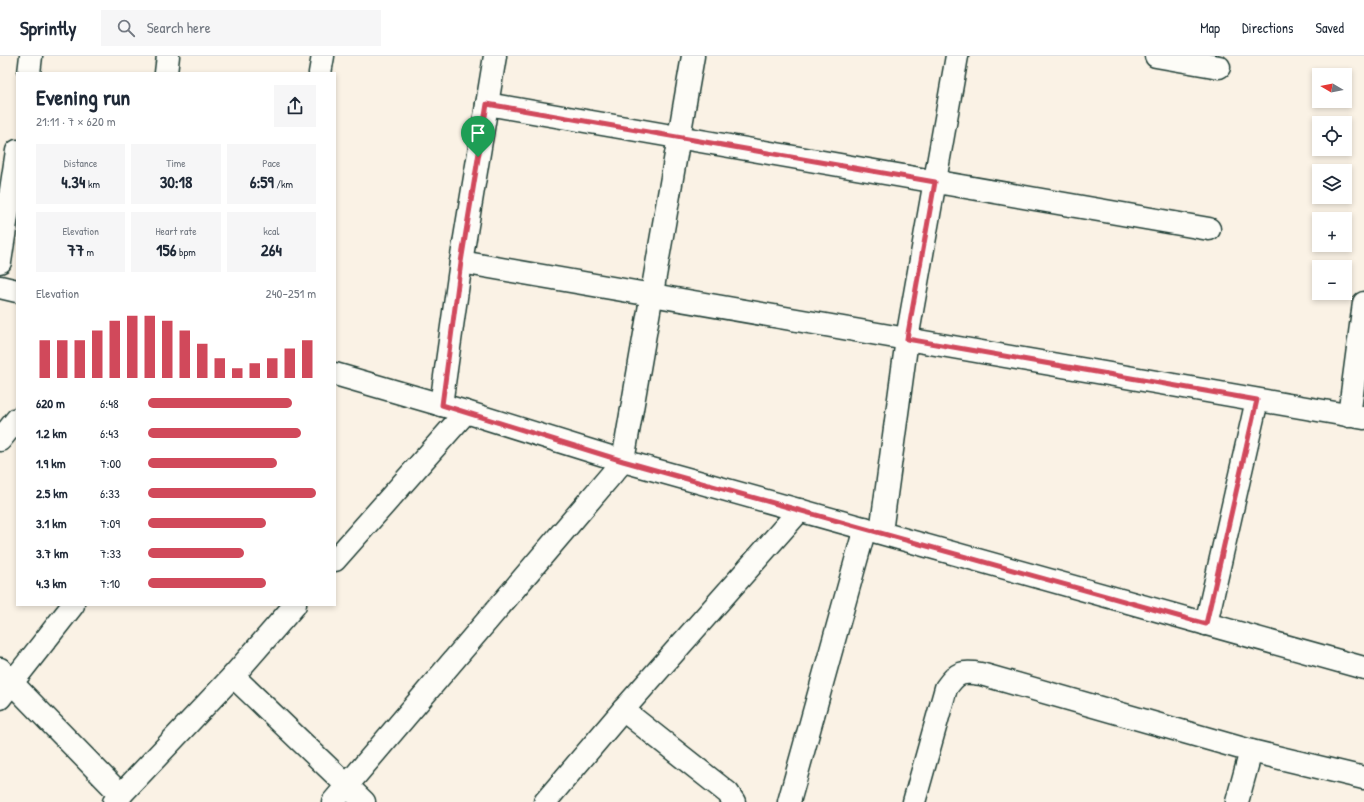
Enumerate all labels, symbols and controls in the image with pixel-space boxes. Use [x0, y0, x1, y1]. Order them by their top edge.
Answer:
search box [101, 10, 381, 46]
text: Sprintly [20, 15, 77, 41]
icon: search [115, 17, 137, 39]
text: Search here [147, 17, 211, 38]
text: Map [1200, 18, 1220, 37]
text: Directions [1242, 18, 1293, 37]
text: Saved [1315, 18, 1344, 37]
north arrow [1312, 68, 1352, 108]
map controls [1312, 68, 1352, 300]
text: Evening run [36, 82, 130, 112]
button: share [274, 85, 316, 127]
text: 21:11 · 7 × 620 m [36, 112, 116, 130]
pin [461, 116, 495, 157]
button: locate [1312, 116, 1352, 156]
icon: arrive [467, 122, 489, 144]
text: Distance [64, 156, 97, 170]
text: Time [166, 156, 186, 170]
text: Pace [262, 156, 280, 170]
button: layers [1312, 164, 1352, 204]
text: 4.34 [61, 170, 85, 193]
text: 30:18 [160, 170, 192, 193]
text: 6:59 [250, 170, 274, 193]
text: km [85, 177, 100, 191]
text: /km [274, 177, 293, 191]
button: + [1312, 212, 1352, 252]
text: Elevation [62, 224, 99, 238]
text: Heart rate [155, 224, 197, 238]
text: kcal [263, 224, 279, 238]
text: 77 [67, 238, 84, 261]
text: 156 [156, 238, 176, 261]
text: 264 [261, 238, 282, 261]
text: m [84, 245, 94, 259]
text: bpm [176, 245, 196, 259]
button: − [1312, 260, 1352, 300]
text: Elevation [36, 284, 79, 302]
text: 240–251 m [266, 284, 316, 302]
text: 620 m [36, 394, 65, 412]
text: 6:48 [100, 394, 119, 412]
text: 1.2 km [36, 424, 67, 442]
text: 6:43 [100, 424, 119, 442]
text: 1.9 km [36, 454, 66, 472]
text: 7:00 [100, 454, 121, 472]
text: 2.5 km [36, 484, 68, 502]
text: 6:33 [100, 484, 120, 502]
text: 3.1 km [36, 514, 67, 532]
text: 7:09 [100, 514, 120, 532]
text: 3.7 km [36, 544, 68, 562]
text: 7:33 [100, 544, 121, 562]
text: 4.3 km [36, 574, 67, 592]
text: 7:10 [100, 574, 120, 592]

